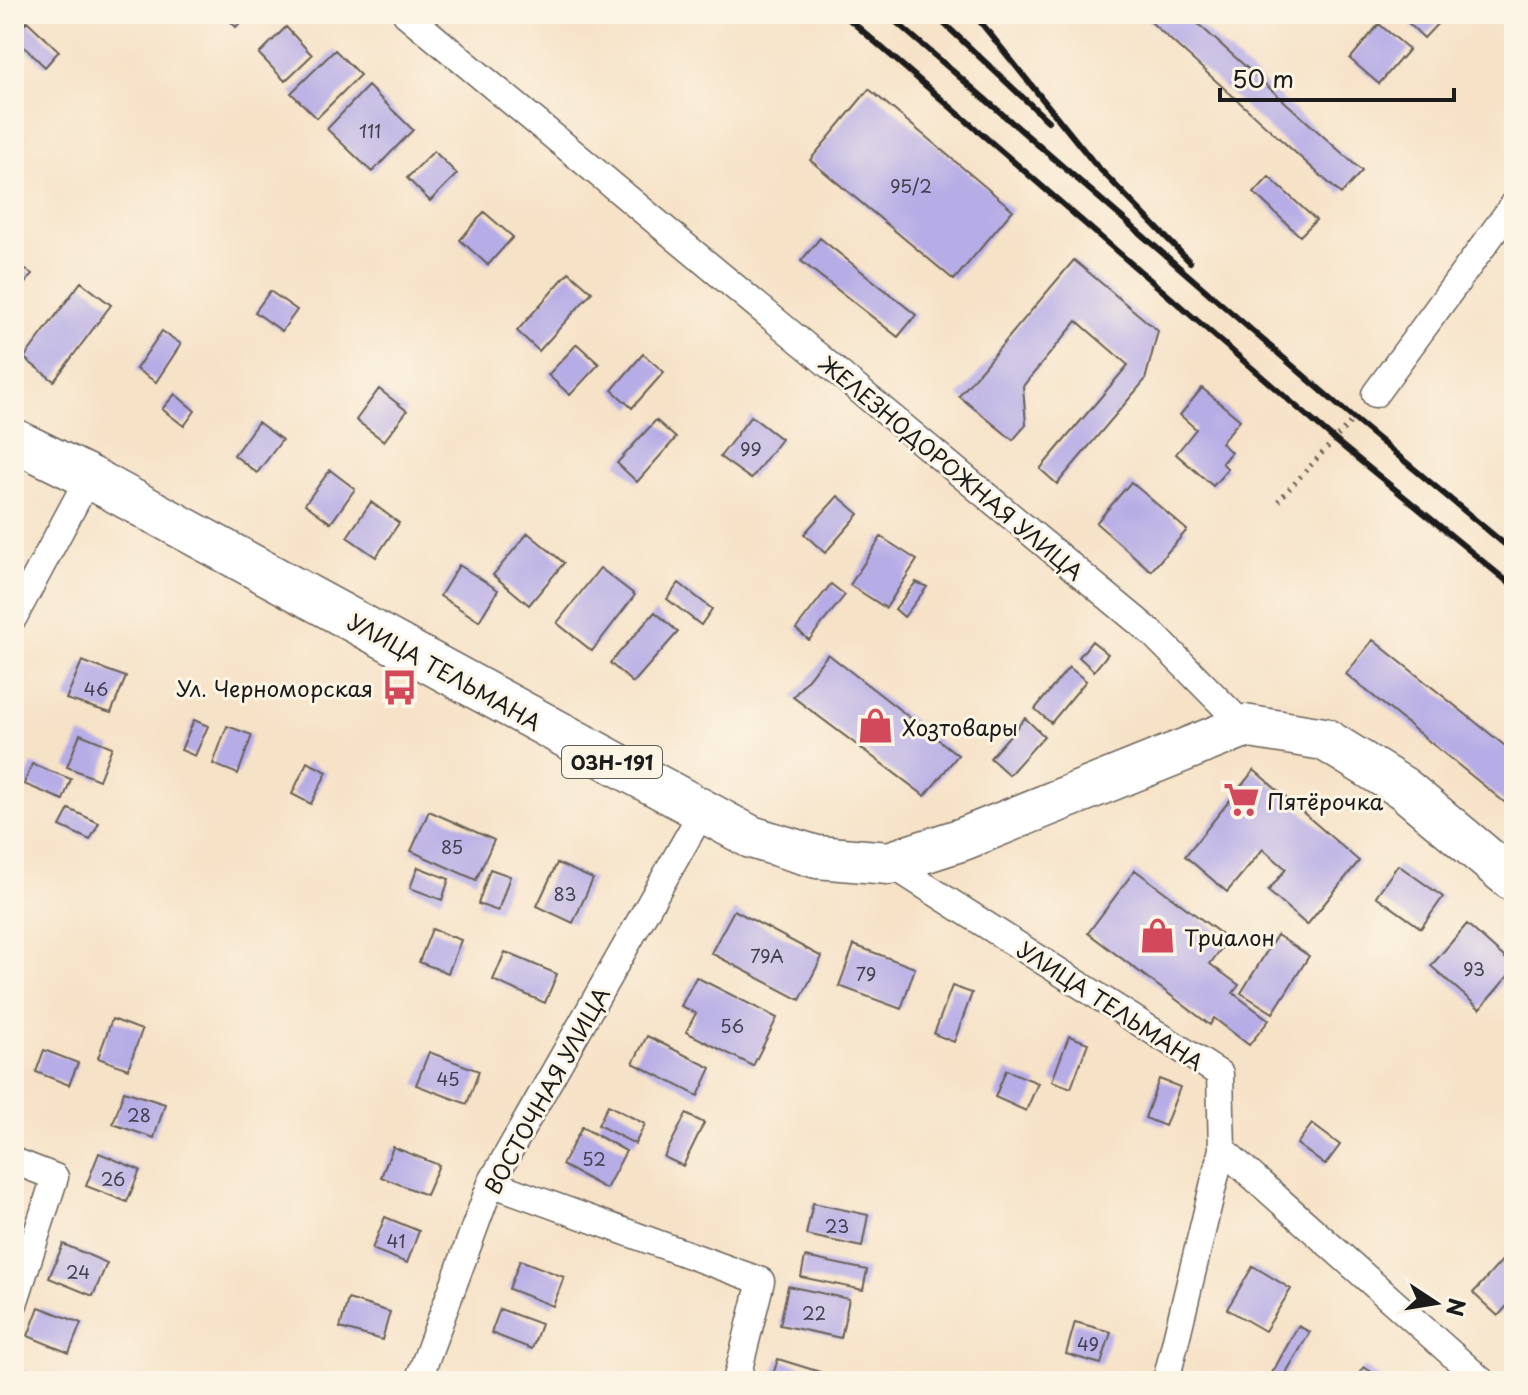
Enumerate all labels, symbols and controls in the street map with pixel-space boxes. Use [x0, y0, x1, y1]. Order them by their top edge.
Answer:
scale bar [1220, 52, 1454, 102]
text: 50 m [1232, 60, 1294, 96]
house number: 111 [359, 117, 381, 144]
house number: 95/2 [890, 172, 932, 199]
street label: ЖЕЛЕЗНОДОРОЖНАЯ УЛИЦА [813, 346, 1091, 588]
house number: 99 [740, 435, 762, 462]
street label: УЛИЦА ТЕЛЬМАНА [342, 604, 548, 738]
bus stop icon: Ул. Черноморская [380, 668, 418, 706]
place label: Ул. Черноморская [176, 671, 373, 704]
house number: 46 [84, 675, 108, 702]
shop icon: Хозтовары [857, 707, 895, 745]
place label: Хозтовары [902, 710, 1018, 743]
road number: 03Н-191 [562, 746, 662, 778]
supermarket icon: Пятёрочка [1222, 781, 1260, 819]
place label: Пятёрочка [1267, 784, 1384, 817]
house number: 85 [441, 833, 463, 860]
house number: 83 [554, 880, 576, 907]
shop icon: Триалон [1139, 917, 1177, 955]
place label: Триалон [1184, 920, 1275, 953]
street label: УЛИЦА ТЕЛЬМАНА [1011, 932, 1211, 1078]
house number: 79А [750, 942, 784, 969]
house number: 93 [1463, 955, 1485, 982]
house number: 79 [856, 960, 876, 987]
street label: ВОСТОЧНАЯ УЛИЦА [475, 980, 617, 1200]
house number: 56 [720, 1012, 744, 1039]
house number: 45 [437, 1065, 460, 1092]
house number: 28 [127, 1101, 151, 1128]
house number: 52 [582, 1145, 606, 1172]
house number: 26 [101, 1165, 125, 1192]
house number: 23 [825, 1212, 849, 1239]
house number: 41 [387, 1227, 405, 1254]
house number: 24 [66, 1258, 90, 1285]
north arrow [1396, 1263, 1476, 1343]
text: N [1439, 1296, 1475, 1319]
house number: 22 [802, 1299, 826, 1326]
house number: 49 [1077, 1330, 1099, 1357]

